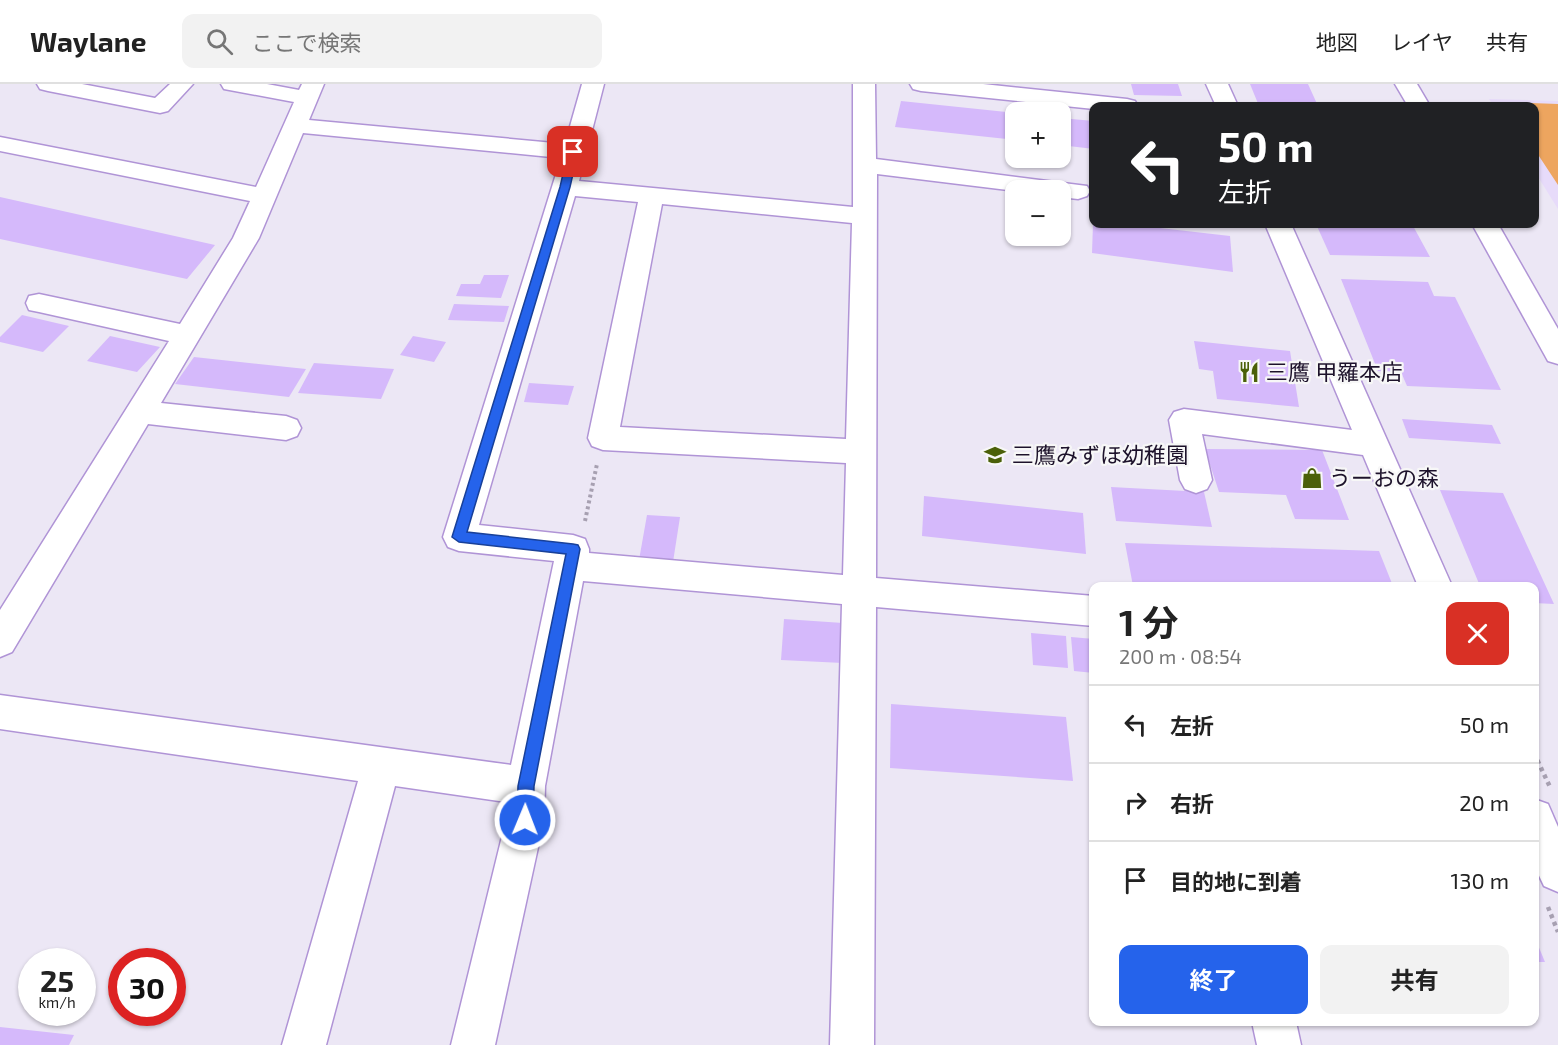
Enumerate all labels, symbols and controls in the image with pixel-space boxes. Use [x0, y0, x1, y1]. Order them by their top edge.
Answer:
search box [182, 14, 602, 68]
text: Waylane [30, 24, 146, 58]
icon: search [203, 25, 236, 58]
text: ここで検索 [251, 29, 361, 55]
text: 地図 [1316, 29, 1358, 54]
text: レイヤ [1391, 29, 1453, 54]
text: 共有 [1486, 29, 1528, 54]
map controls [1005, 102, 1071, 246]
button: + [1005, 102, 1071, 168]
text: 50 m [1218, 120, 1314, 170]
pin [547, 126, 598, 177]
icon: left [1119, 126, 1197, 204]
icon: arrive [556, 135, 589, 168]
text: 左折 [1218, 175, 1272, 207]
button: − [1005, 180, 1071, 246]
place label: 三鷹 甲羅本店 [1266, 358, 1403, 384]
restaurant icon: 三鷹 甲羅本店 [1237, 360, 1261, 384]
place label: 三鷹みずほ幼稚園 [1012, 441, 1188, 467]
school or university icon: 三鷹みずほ幼稚園 [983, 443, 1007, 467]
place label: うーおの森 [1329, 464, 1439, 490]
shop icon: うーおの森 [1300, 466, 1324, 490]
text: 1 分 [1119, 600, 1178, 643]
button: close [1446, 602, 1509, 665]
text: 200 m · 08:54 [1119, 644, 1242, 668]
icon: left [1119, 708, 1152, 741]
text: 50 m [1460, 711, 1509, 737]
text: 左折 [1170, 712, 1214, 738]
icon: right [1119, 786, 1152, 819]
position arrow [493, 788, 557, 852]
text: 20 m [1459, 789, 1509, 815]
text: 右折 [1170, 790, 1214, 816]
icon: arrive [1119, 864, 1152, 897]
text: 130 m [1451, 867, 1509, 893]
text: 目的地に到着 [1170, 868, 1302, 894]
button: 終了 [1119, 945, 1308, 1014]
button: 共有 [1320, 945, 1509, 1014]
speed limit sign: 30 [108, 948, 186, 1026]
text: 25 [40, 962, 74, 998]
text: km/h [38, 993, 76, 1011]

